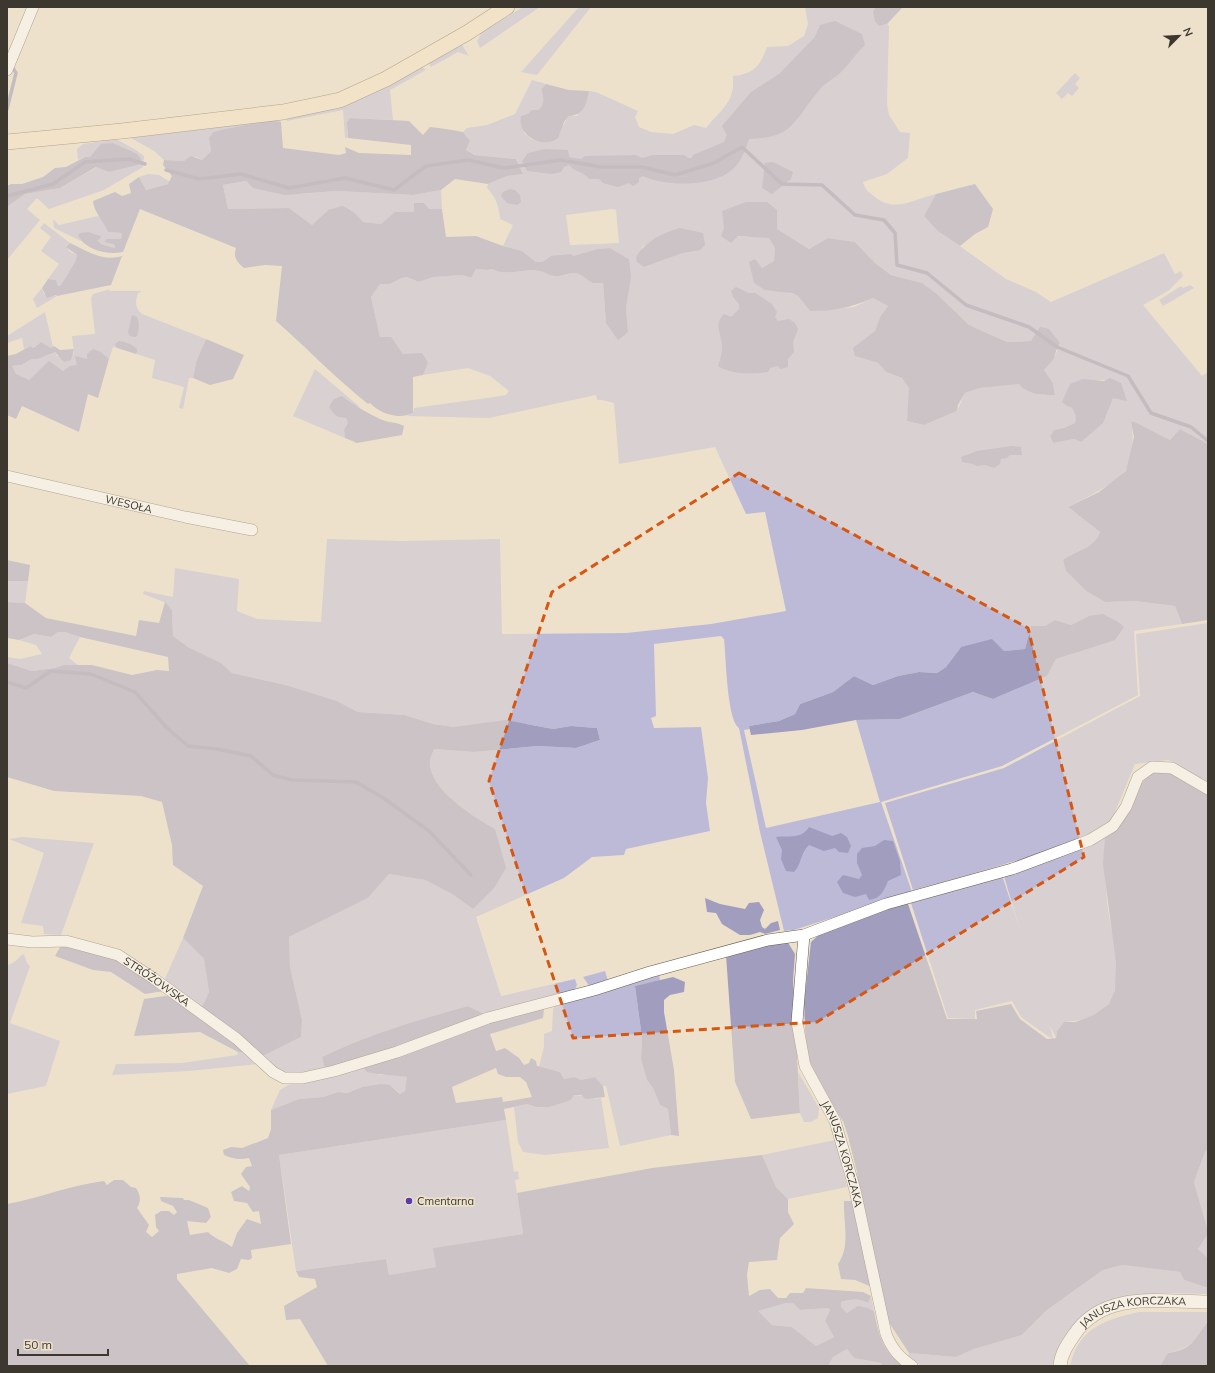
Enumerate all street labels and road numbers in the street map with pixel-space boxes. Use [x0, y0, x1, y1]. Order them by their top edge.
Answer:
street label: WESOŁA [104, 492, 154, 516]
street label: STRÓŻOWSKA [121, 954, 193, 1009]
street label: JANUSZA KORCZAKA [818, 1098, 865, 1208]
street label: JANUSZA KORCZAKA [1076, 1294, 1187, 1330]

